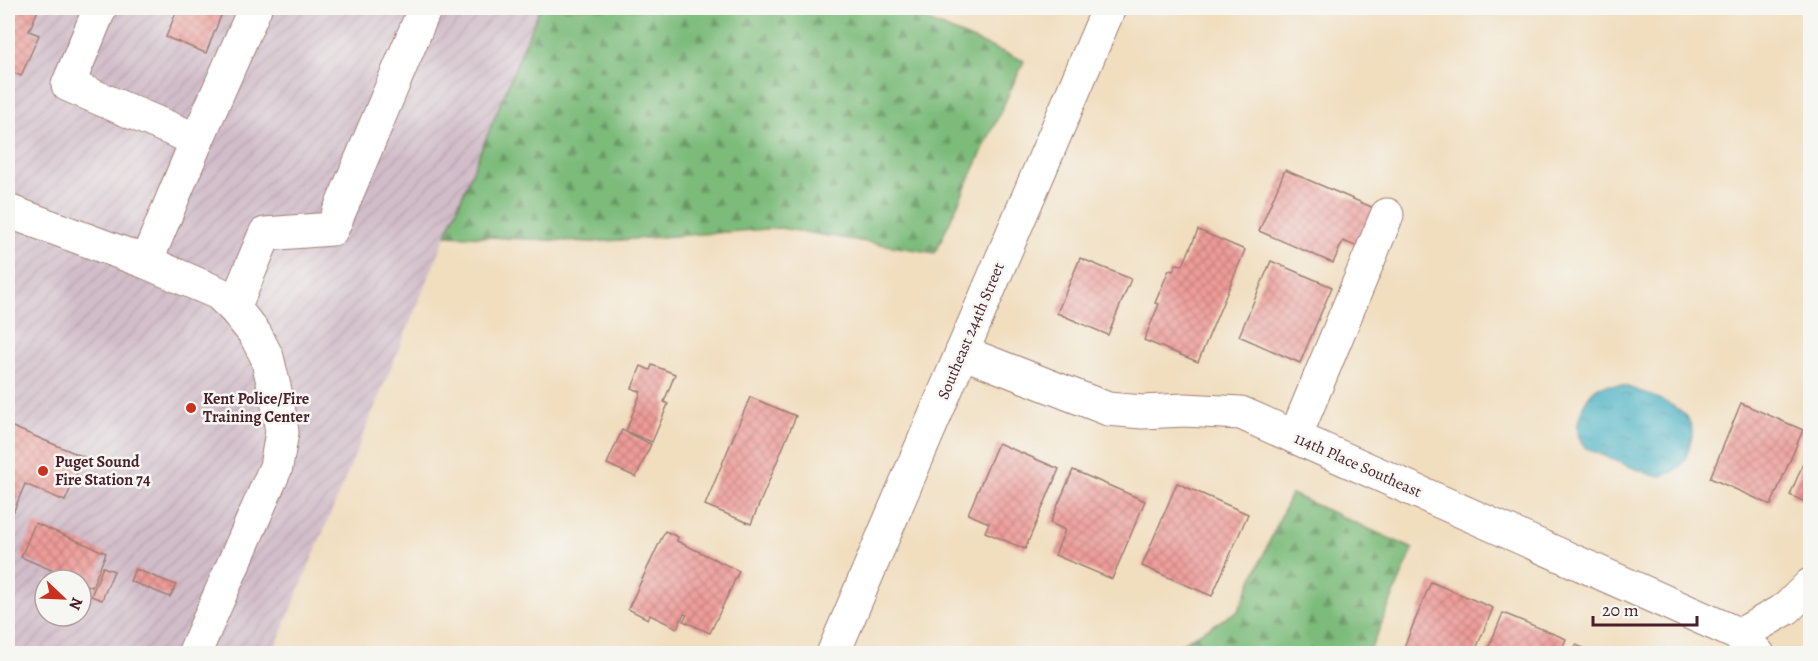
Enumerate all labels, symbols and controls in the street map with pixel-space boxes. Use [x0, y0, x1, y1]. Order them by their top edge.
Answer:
street label: Southeast 244th Street [932, 259, 1010, 403]
place label: Kent Police/Fire Training Center [203, 388, 310, 428]
marker: Kent Police/Fire Training Center [184, 401, 198, 415]
street label: 114th Place Southeast [1291, 427, 1425, 503]
place label: Puget Sound Fire Station 74 [55, 451, 151, 491]
marker: Puget Sound Fire Station 74 [36, 464, 50, 478]
north arrow [33, 568, 93, 628]
scale bar [1593, 589, 1696, 627]
text: N [63, 594, 88, 613]
text: 20 m [1602, 598, 1639, 622]

